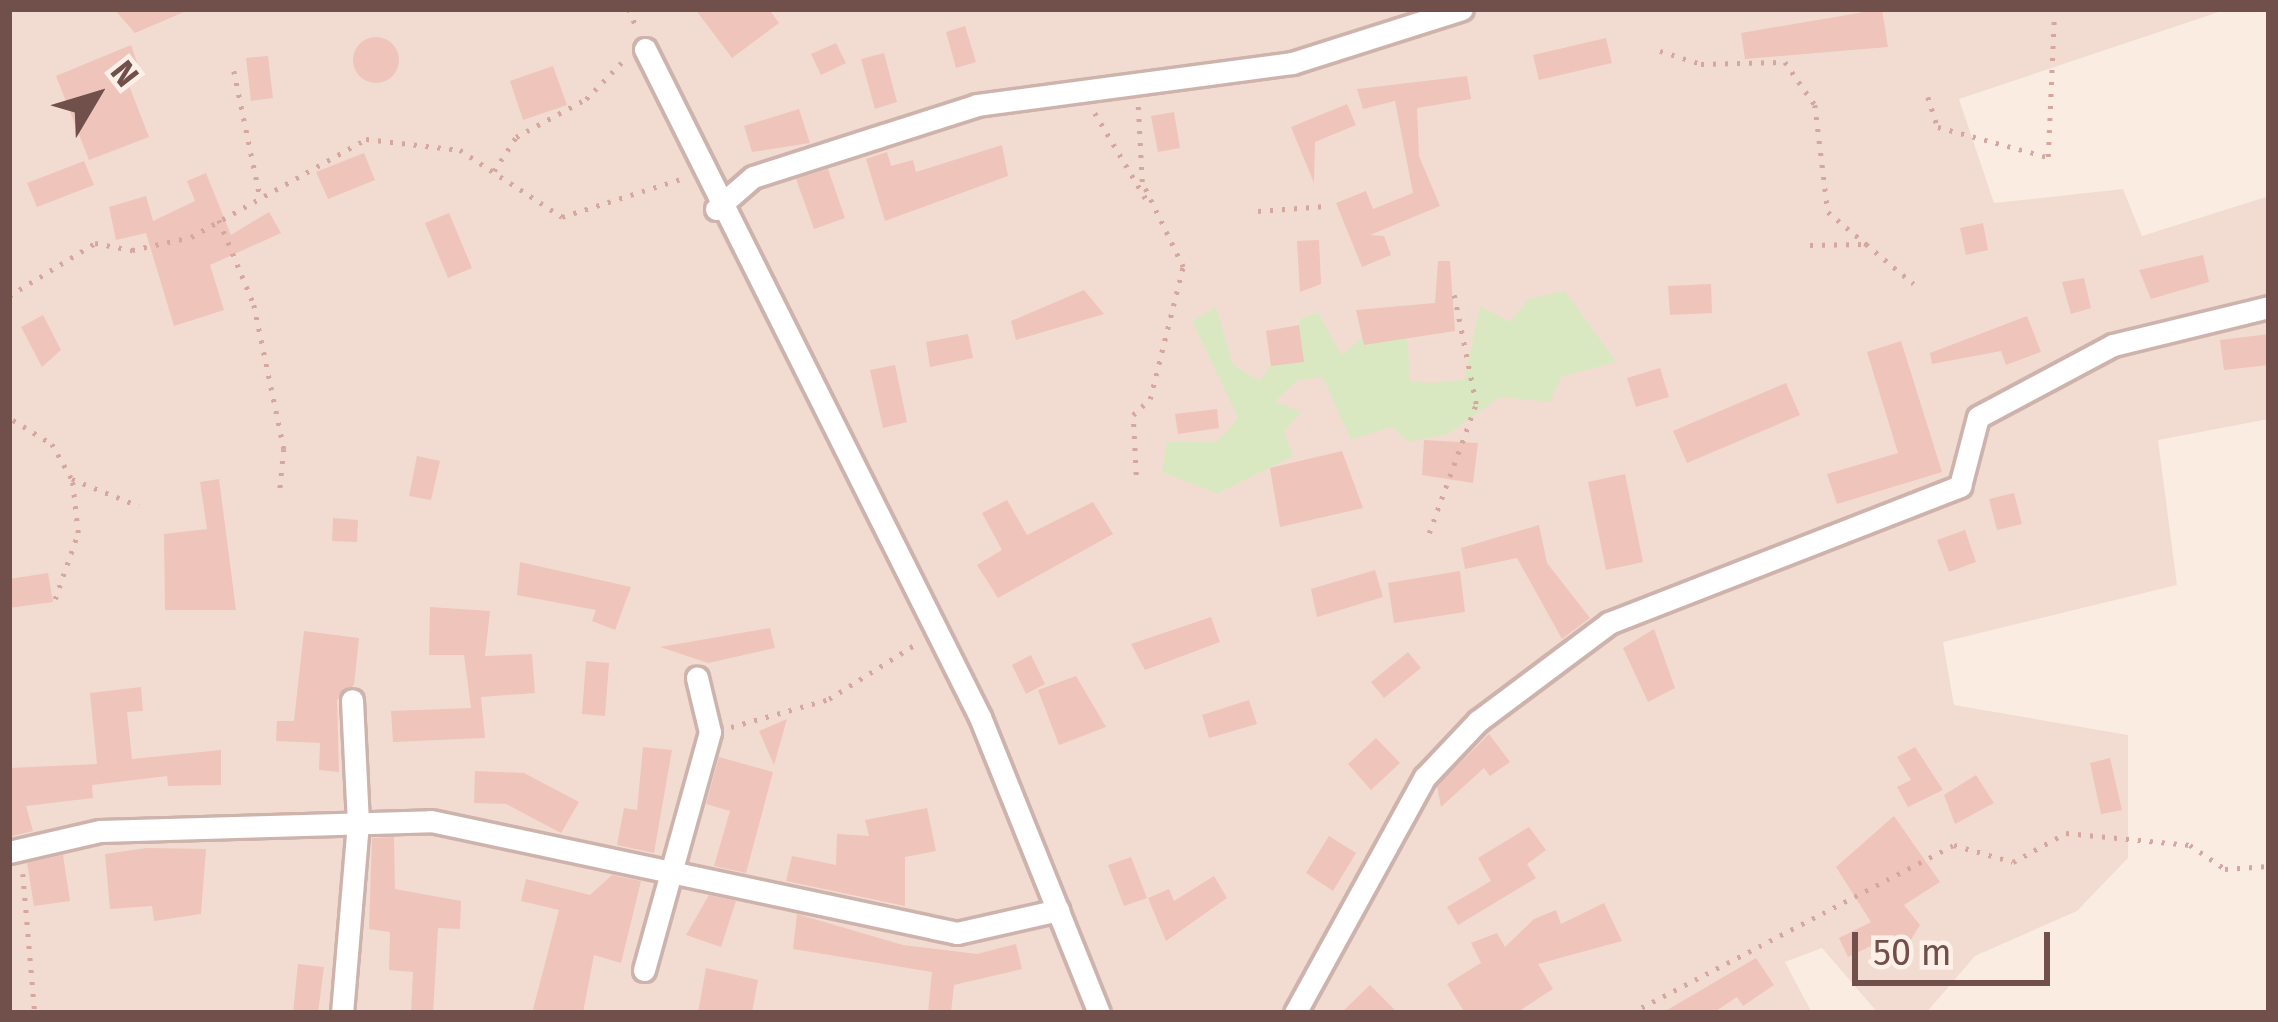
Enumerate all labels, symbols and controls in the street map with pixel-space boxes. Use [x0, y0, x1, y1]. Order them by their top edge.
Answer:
north arrow [36, 36, 156, 156]
text: N [102, 53, 147, 95]
scale bar [1858, 908, 2056, 982]
text: 50 m [1873, 931, 1952, 975]

